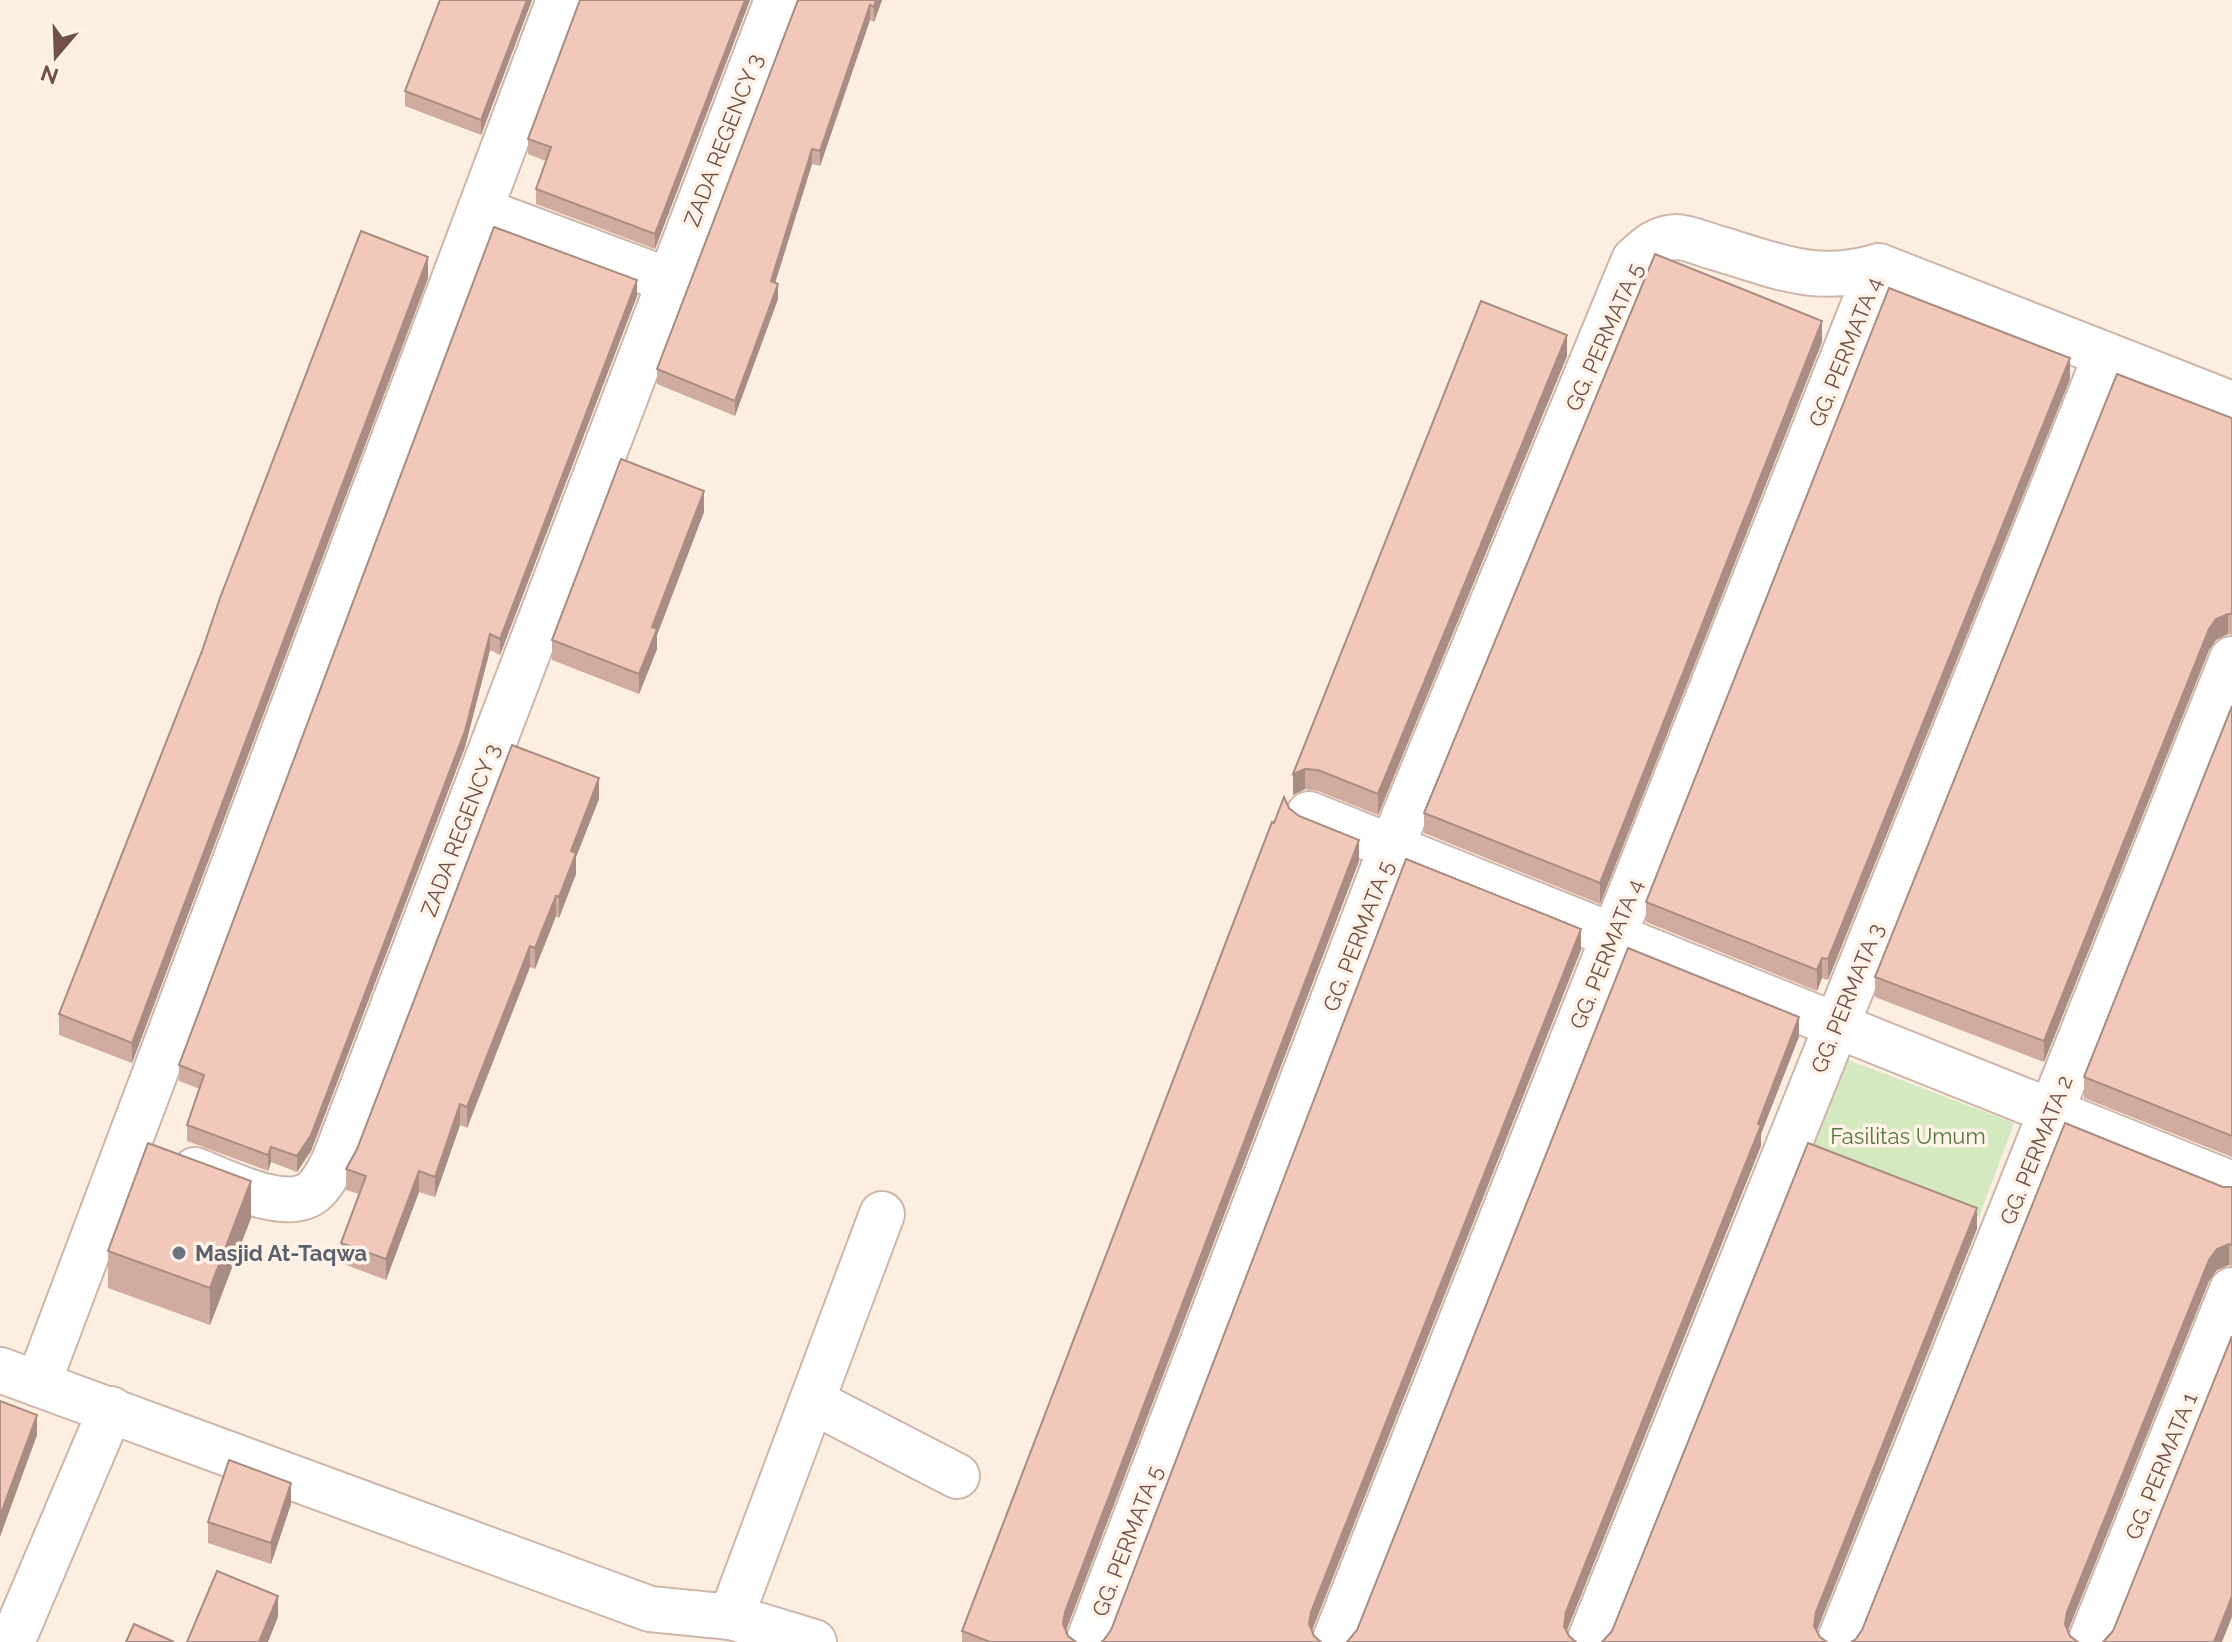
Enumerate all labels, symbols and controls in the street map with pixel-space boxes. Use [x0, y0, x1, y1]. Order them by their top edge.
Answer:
north arrow [16, 16, 96, 96]
street label: ZADA REGENCY 3 [678, 50, 768, 230]
text: N [37, 60, 62, 90]
street label: GG. PERMATA 5 [1560, 259, 1648, 415]
street label: GG. PERMATA 4 [1803, 273, 1887, 431]
street label: ZADA REGENCY 3 [415, 740, 505, 920]
street label: GG. PERMATA 5 [1317, 857, 1399, 1015]
street label: GG. PERMATA 4 [1564, 875, 1648, 1033]
street label: GG. PERMATA 3 [1805, 919, 1889, 1077]
street label: GG. PERMATA 2 [1994, 1072, 2078, 1228]
park label: Fasilitas Umum [1830, 1123, 1986, 1149]
place label: Masjid At-Taqwa [195, 1240, 367, 1266]
marker: Masjid At-Taqwa [170, 1244, 188, 1262]
street label: GG. PERMATA 1 [2120, 1389, 2202, 1543]
street label: GG. PERMATA 5 [1086, 1462, 1168, 1620]

